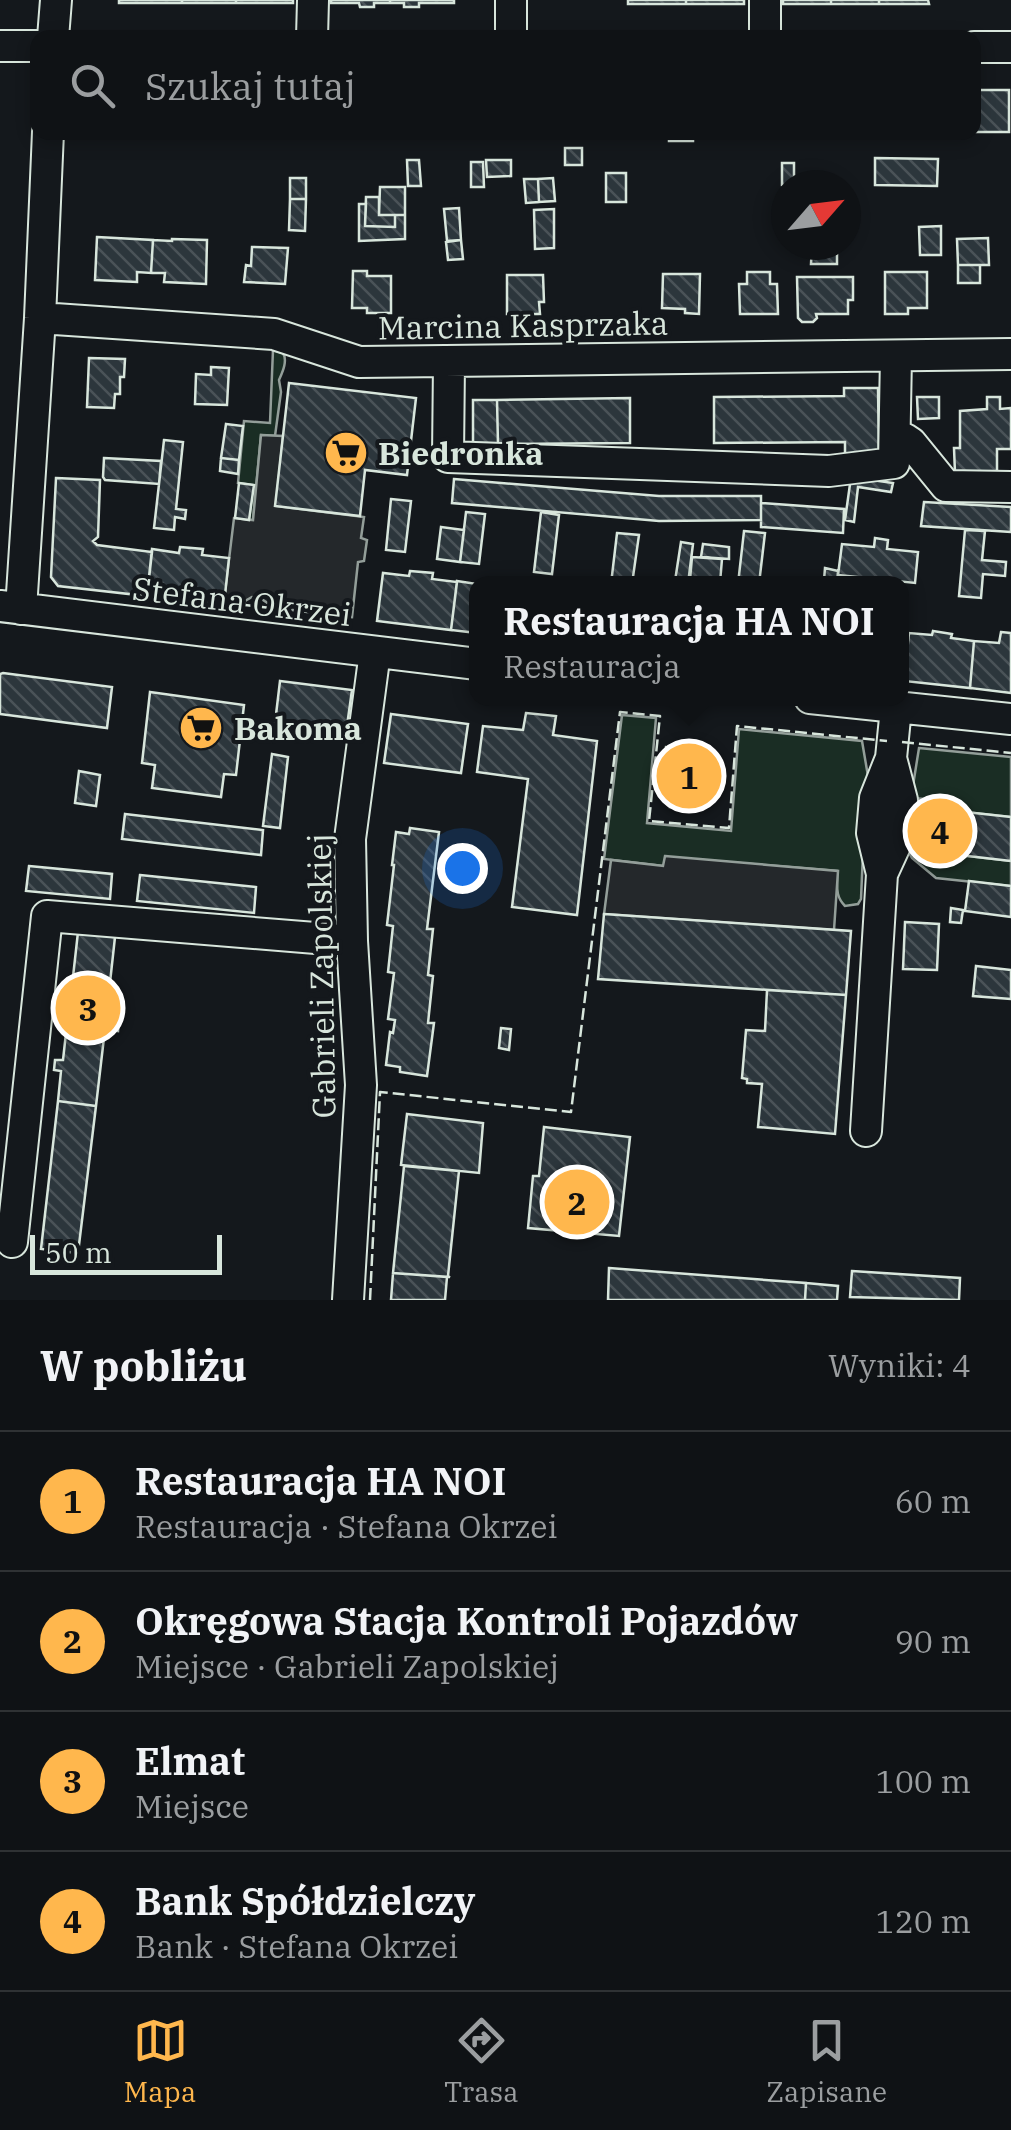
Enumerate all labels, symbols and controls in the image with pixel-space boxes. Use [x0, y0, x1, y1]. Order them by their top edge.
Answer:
search box [30, 30, 981, 140]
icon: search [65, 58, 120, 113]
text: Szukaj tutaj [145, 61, 356, 110]
north arrow [771, 170, 861, 260]
street label: Marcina Kasprzaka [377, 301, 669, 349]
supermarket icon: Biedronka [323, 430, 369, 476]
place label: Biedronka [378, 432, 544, 474]
street label: Stefana Okrzei [130, 567, 354, 635]
popup [469, 576, 909, 706]
text: Restauracja HA NOI [503, 596, 875, 645]
text: Restauracja [503, 645, 681, 687]
supermarket icon: Bakoma [178, 705, 224, 751]
place label: Bakoma [234, 707, 362, 749]
pin: 1 [656, 738, 722, 814]
pin: 4 [908, 794, 972, 868]
street label: Gabrieli Zapolskiej [298, 833, 344, 1119]
your location [437, 843, 488, 894]
pin: 3 [56, 970, 120, 1046]
pin: 2 [544, 1164, 610, 1240]
scale bar [30, 1230, 222, 1274]
text: 50 m [45, 1234, 112, 1271]
text: W pobliżu [40, 1338, 247, 1393]
text: Wyniki: 4 [828, 1344, 971, 1386]
text: Restauracja HA NOI [135, 1456, 506, 1505]
text: 1 [63, 1480, 82, 1522]
text: 60 m [895, 1480, 971, 1522]
text: Restauracja · Stefana Okrzei [135, 1505, 558, 1547]
text: Okręgowa Stacja Kontroli Pojazdów [135, 1596, 798, 1645]
text: 2 [63, 1620, 82, 1662]
text: 90 m [895, 1620, 971, 1662]
text: Miejsce · Gabrieli Zapolskiej [135, 1645, 559, 1687]
text: Elmat [135, 1736, 245, 1785]
text: 3 [63, 1760, 82, 1802]
text: 100 m [875, 1760, 971, 1802]
text: Miejsce [135, 1785, 249, 1827]
text: Bank Spółdzielczy [135, 1876, 476, 1925]
text: 4 [63, 1900, 82, 1942]
text: 120 m [875, 1900, 971, 1942]
text: Bank · Stefana Okrzei [135, 1925, 458, 1967]
tab: Mapa [124, 2013, 196, 2110]
tab: Trasa [444, 2013, 518, 2110]
tab: Zapisane [766, 2013, 887, 2110]

